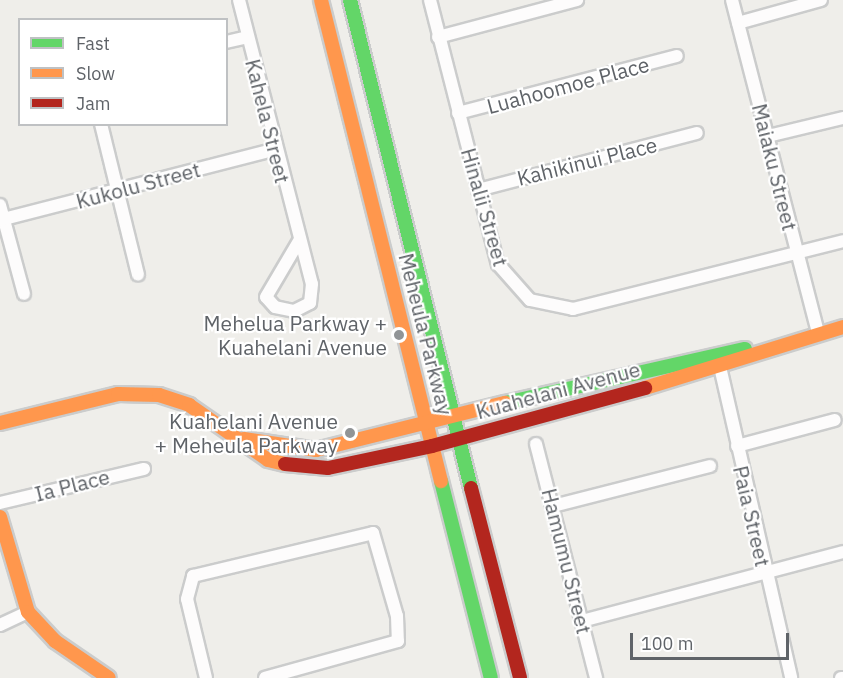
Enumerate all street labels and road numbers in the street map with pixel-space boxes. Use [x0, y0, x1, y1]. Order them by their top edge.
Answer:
street label: Luahoomoe Place [484, 51, 652, 119]
street label: Kahela Street [240, 56, 296, 186]
street label: Maiaku Street [747, 101, 803, 233]
street label: Kahikinui Place [514, 131, 660, 191]
street label: Hinalii Street [456, 145, 514, 269]
street label: Kukolu Street [73, 156, 203, 214]
street label: Meheula Parkway [394, 250, 458, 418]
street label: Kuahelani Avenue [473, 356, 643, 424]
street label: Paia Street [728, 463, 776, 569]
street label: Ia Place [32, 464, 112, 506]
street label: Hamumu Street [537, 486, 597, 636]

